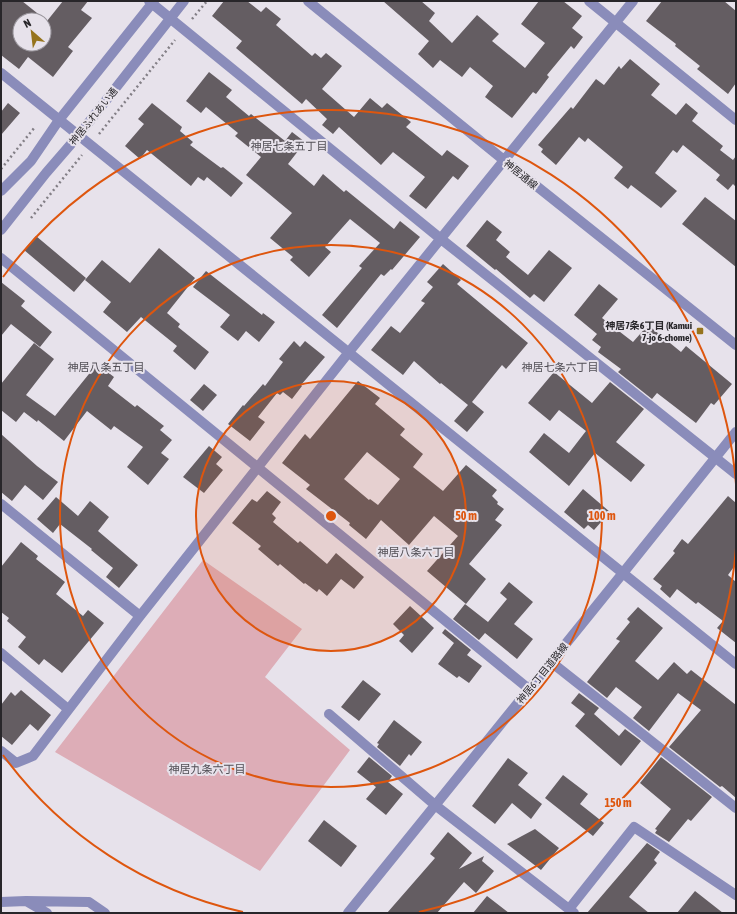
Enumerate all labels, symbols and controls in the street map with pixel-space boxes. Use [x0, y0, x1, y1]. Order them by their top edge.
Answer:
north arrow [12, 12, 52, 52]
text: N [22, 16, 33, 30]
street label: 神居ふれあい通 [67, 86, 120, 147]
district label: 神居七条五丁目 [251, 140, 328, 152]
street label: 神居通線 [502, 158, 540, 191]
place label: 神居7条6丁目 (Kamui 7-jo 6-chome) [605, 320, 692, 343]
marker: 神居7条6丁目 (Kamui 7-jo 6-chome) [695, 326, 705, 336]
district label: 神居八条五丁目 [68, 361, 145, 373]
district label: 神居七条六丁目 [522, 361, 599, 373]
centre of rings [324, 509, 338, 523]
text: 50 m [455, 509, 477, 523]
text: 100 m [588, 509, 616, 523]
district label: 神居八条六丁目 [378, 546, 455, 558]
street label: 神居6丁目道路線 [515, 641, 570, 706]
district label: 神居九条六丁目 [169, 763, 246, 775]
text: 150 m [604, 796, 632, 810]

